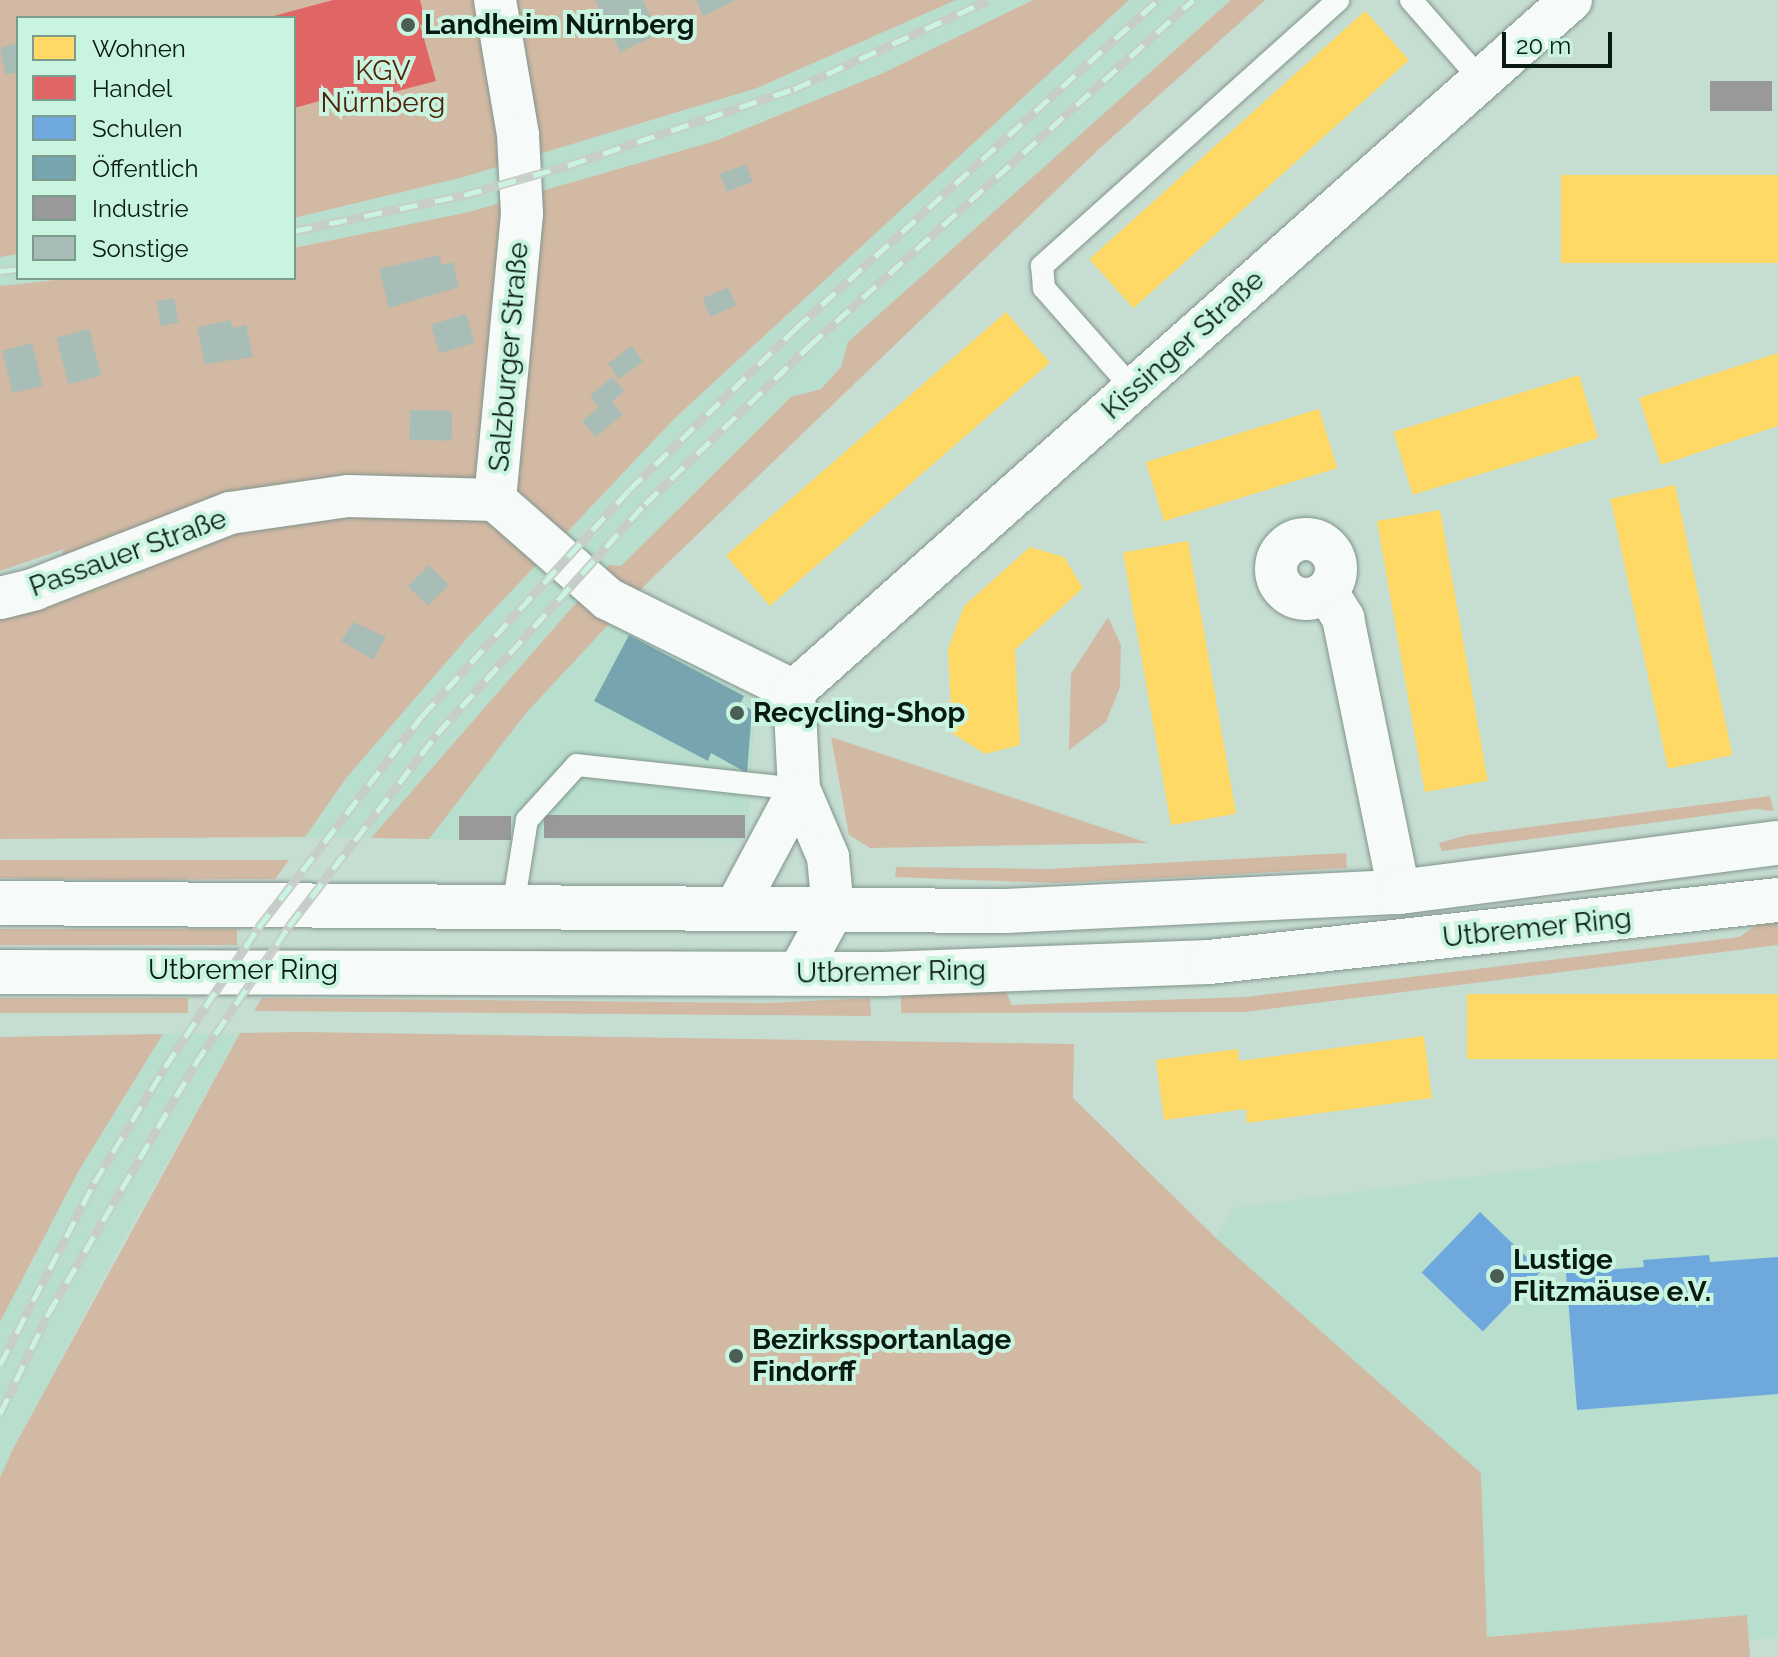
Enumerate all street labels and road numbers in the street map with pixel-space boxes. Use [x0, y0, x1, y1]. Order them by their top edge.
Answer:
street label: Salzburger Straße [482, 241, 536, 473]
street label: Kissinger Straße [1095, 263, 1271, 427]
street label: Passauer Straße [25, 502, 231, 604]
street label: Utbremer Ring [1441, 901, 1633, 955]
street label: Utbremer Ring [148, 953, 338, 987]
street label: Utbremer Ring [795, 954, 987, 990]

